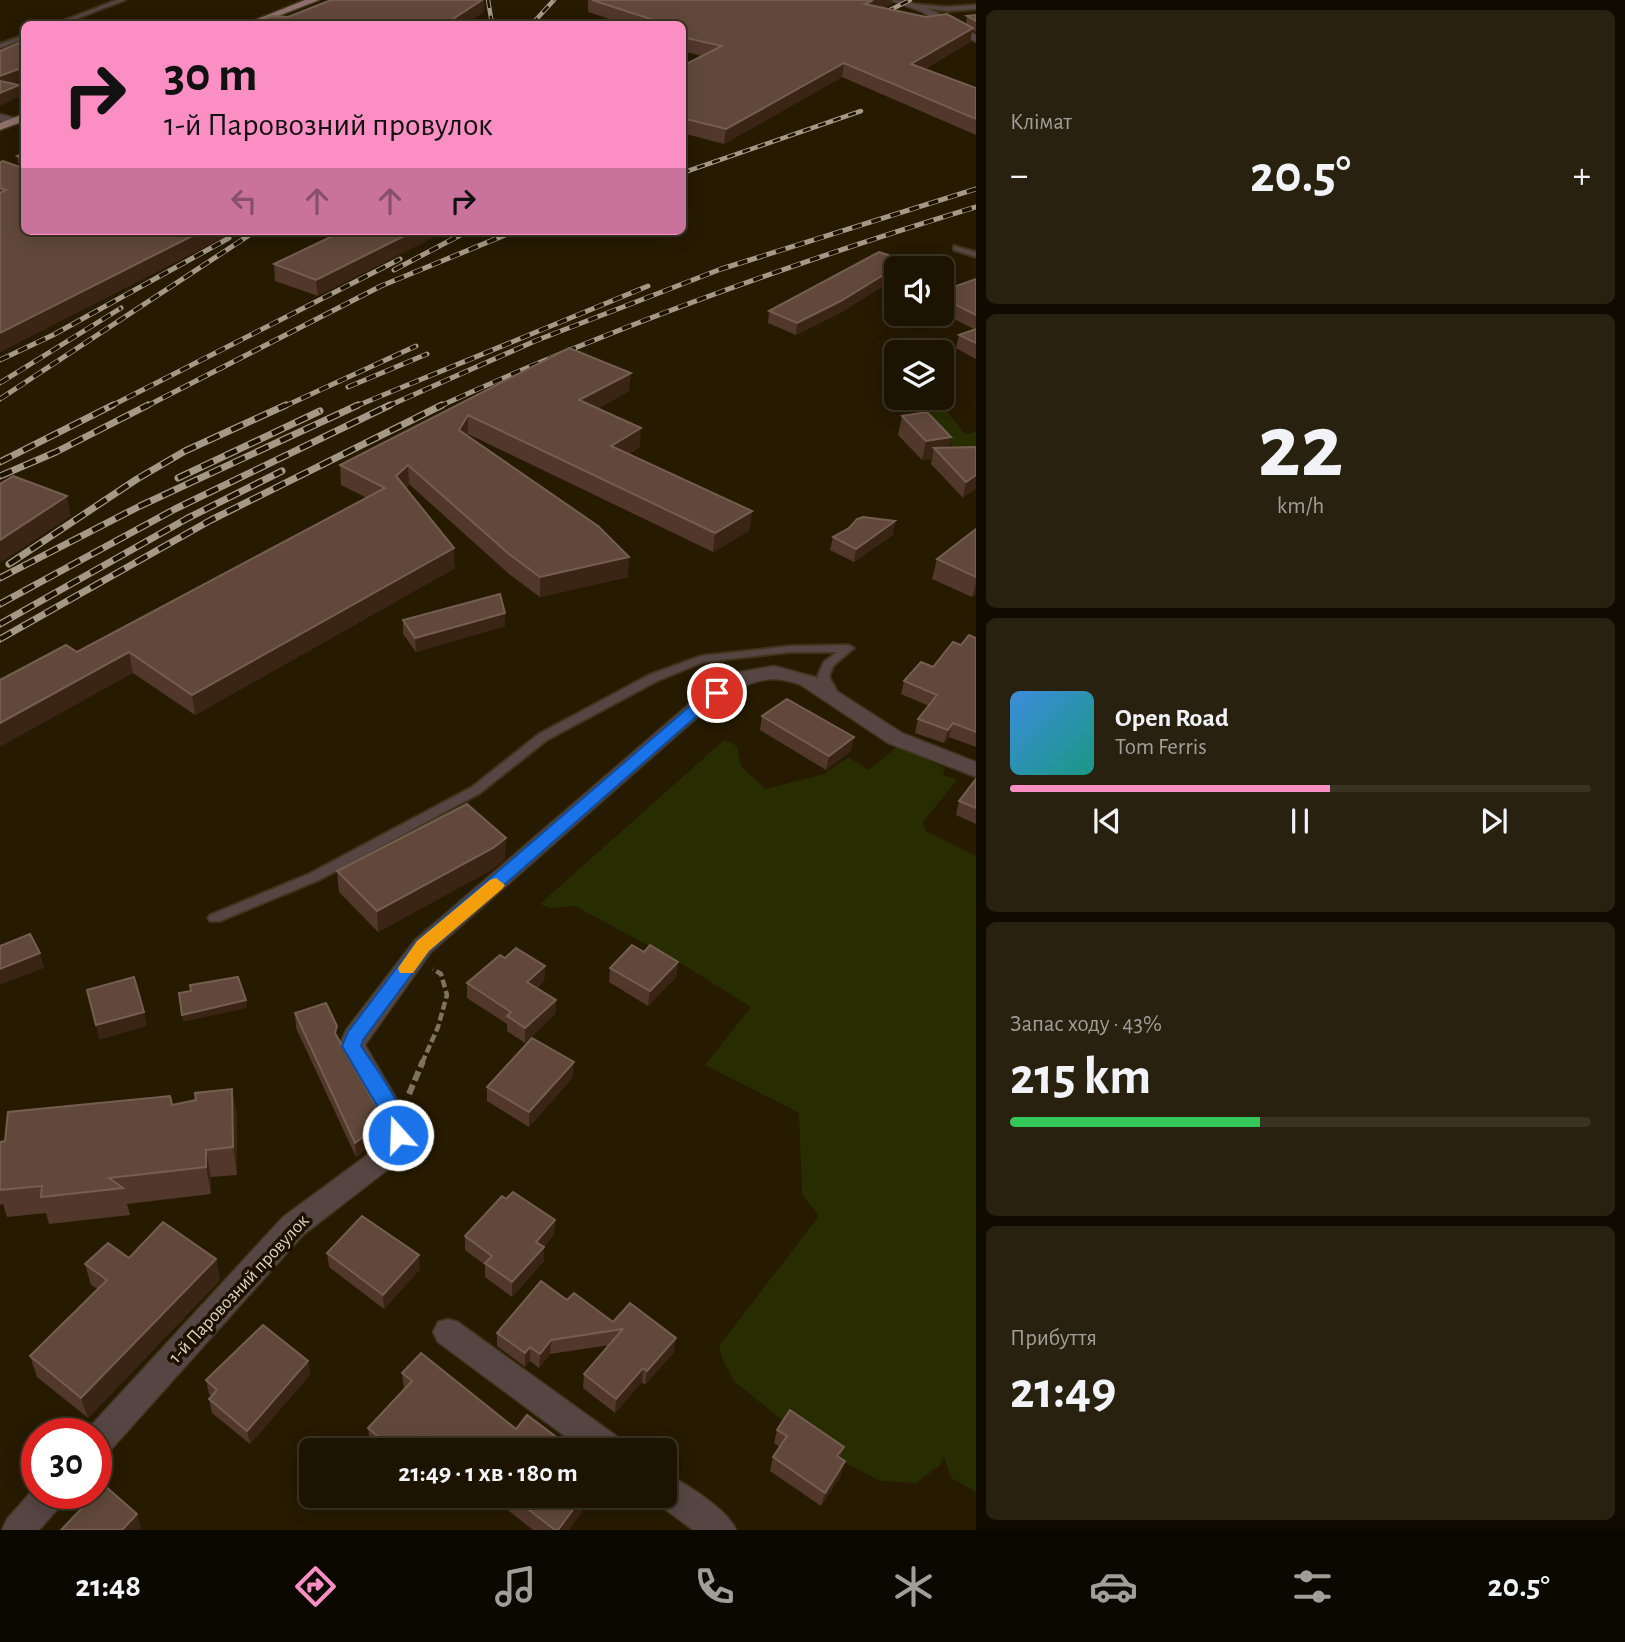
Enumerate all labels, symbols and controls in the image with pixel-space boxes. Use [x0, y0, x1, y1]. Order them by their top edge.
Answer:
icon: right [49, 49, 140, 140]
text: 30 m [164, 51, 258, 100]
text: 1-й Паровозний провулок [164, 109, 493, 141]
text: Клімат [1010, 111, 1072, 134]
text: 20.5° [1250, 149, 1351, 201]
text: − [1010, 157, 1028, 195]
text: + [1573, 157, 1591, 195]
icon: left [225, 182, 263, 220]
icon: ahead [298, 182, 336, 220]
icon: ahead [371, 182, 409, 220]
icon: right [444, 182, 482, 220]
map controls [884, 256, 954, 410]
button: sound [884, 256, 954, 326]
button: layers [884, 340, 954, 410]
text: 22 [1258, 402, 1343, 493]
text: km/h [1277, 495, 1324, 518]
pin [687, 663, 747, 723]
icon: arrive [698, 674, 736, 712]
text: Open Road [1115, 705, 1229, 731]
text: Tom Ferris [1115, 736, 1207, 759]
icon: previous [1088, 802, 1126, 840]
icon: pause [1281, 802, 1319, 840]
icon: next [1475, 802, 1513, 840]
text: Запас ходу · 43% [1010, 1013, 1162, 1036]
text: 215 km [1010, 1051, 1151, 1103]
position arrow [361, 1098, 435, 1172]
street label: 1-й Паровозний провулок [165, 1211, 313, 1367]
text: Прибуття [1010, 1327, 1097, 1350]
text: 21:49 [1010, 1365, 1116, 1417]
speed limit sign: 30 [21, 1418, 112, 1509]
text: 21:49 · 1 хв · 180 m [398, 1460, 578, 1486]
icon: directions [291, 1562, 340, 1611]
icon: music [491, 1562, 540, 1611]
icon: phone [690, 1562, 739, 1611]
icon: climate [889, 1562, 938, 1611]
icon: car [1089, 1562, 1138, 1611]
icon: filters [1288, 1562, 1337, 1611]
text: 21:48 [75, 1570, 141, 1602]
text: 20.5° [1487, 1570, 1550, 1602]

